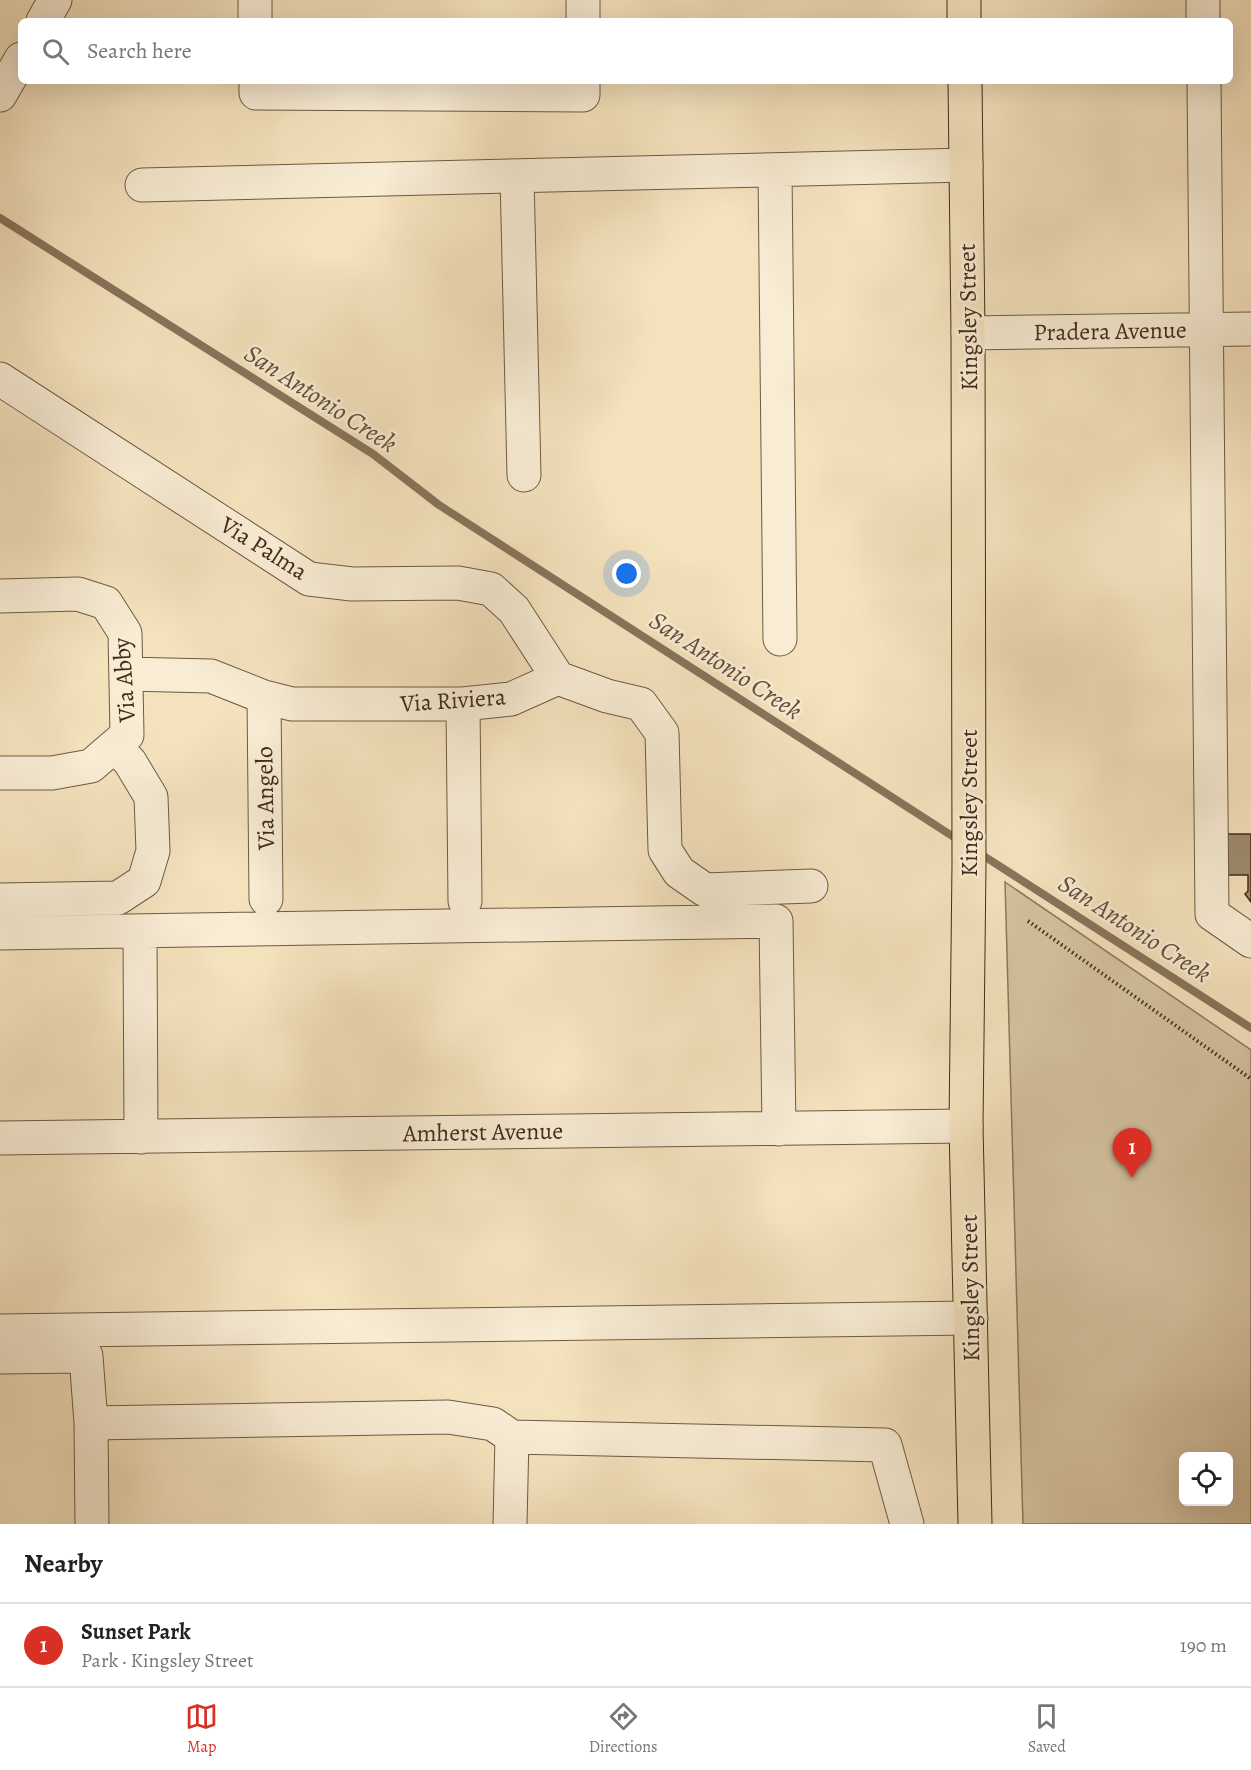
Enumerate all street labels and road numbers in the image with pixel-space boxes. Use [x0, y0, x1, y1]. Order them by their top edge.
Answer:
street label: Kingsley Street [951, 243, 985, 391]
street label: Pradera Avenue [1033, 314, 1187, 348]
street label: Via Palma [213, 508, 314, 588]
street label: Via Abby [105, 636, 143, 724]
street label: Via Riviera [398, 680, 508, 720]
street label: Kingsley Street [953, 729, 985, 877]
street label: Via Angelo [248, 746, 282, 851]
street label: Amherst Avenue [402, 1115, 563, 1149]
street label: Kingsley Street [953, 1214, 987, 1362]

